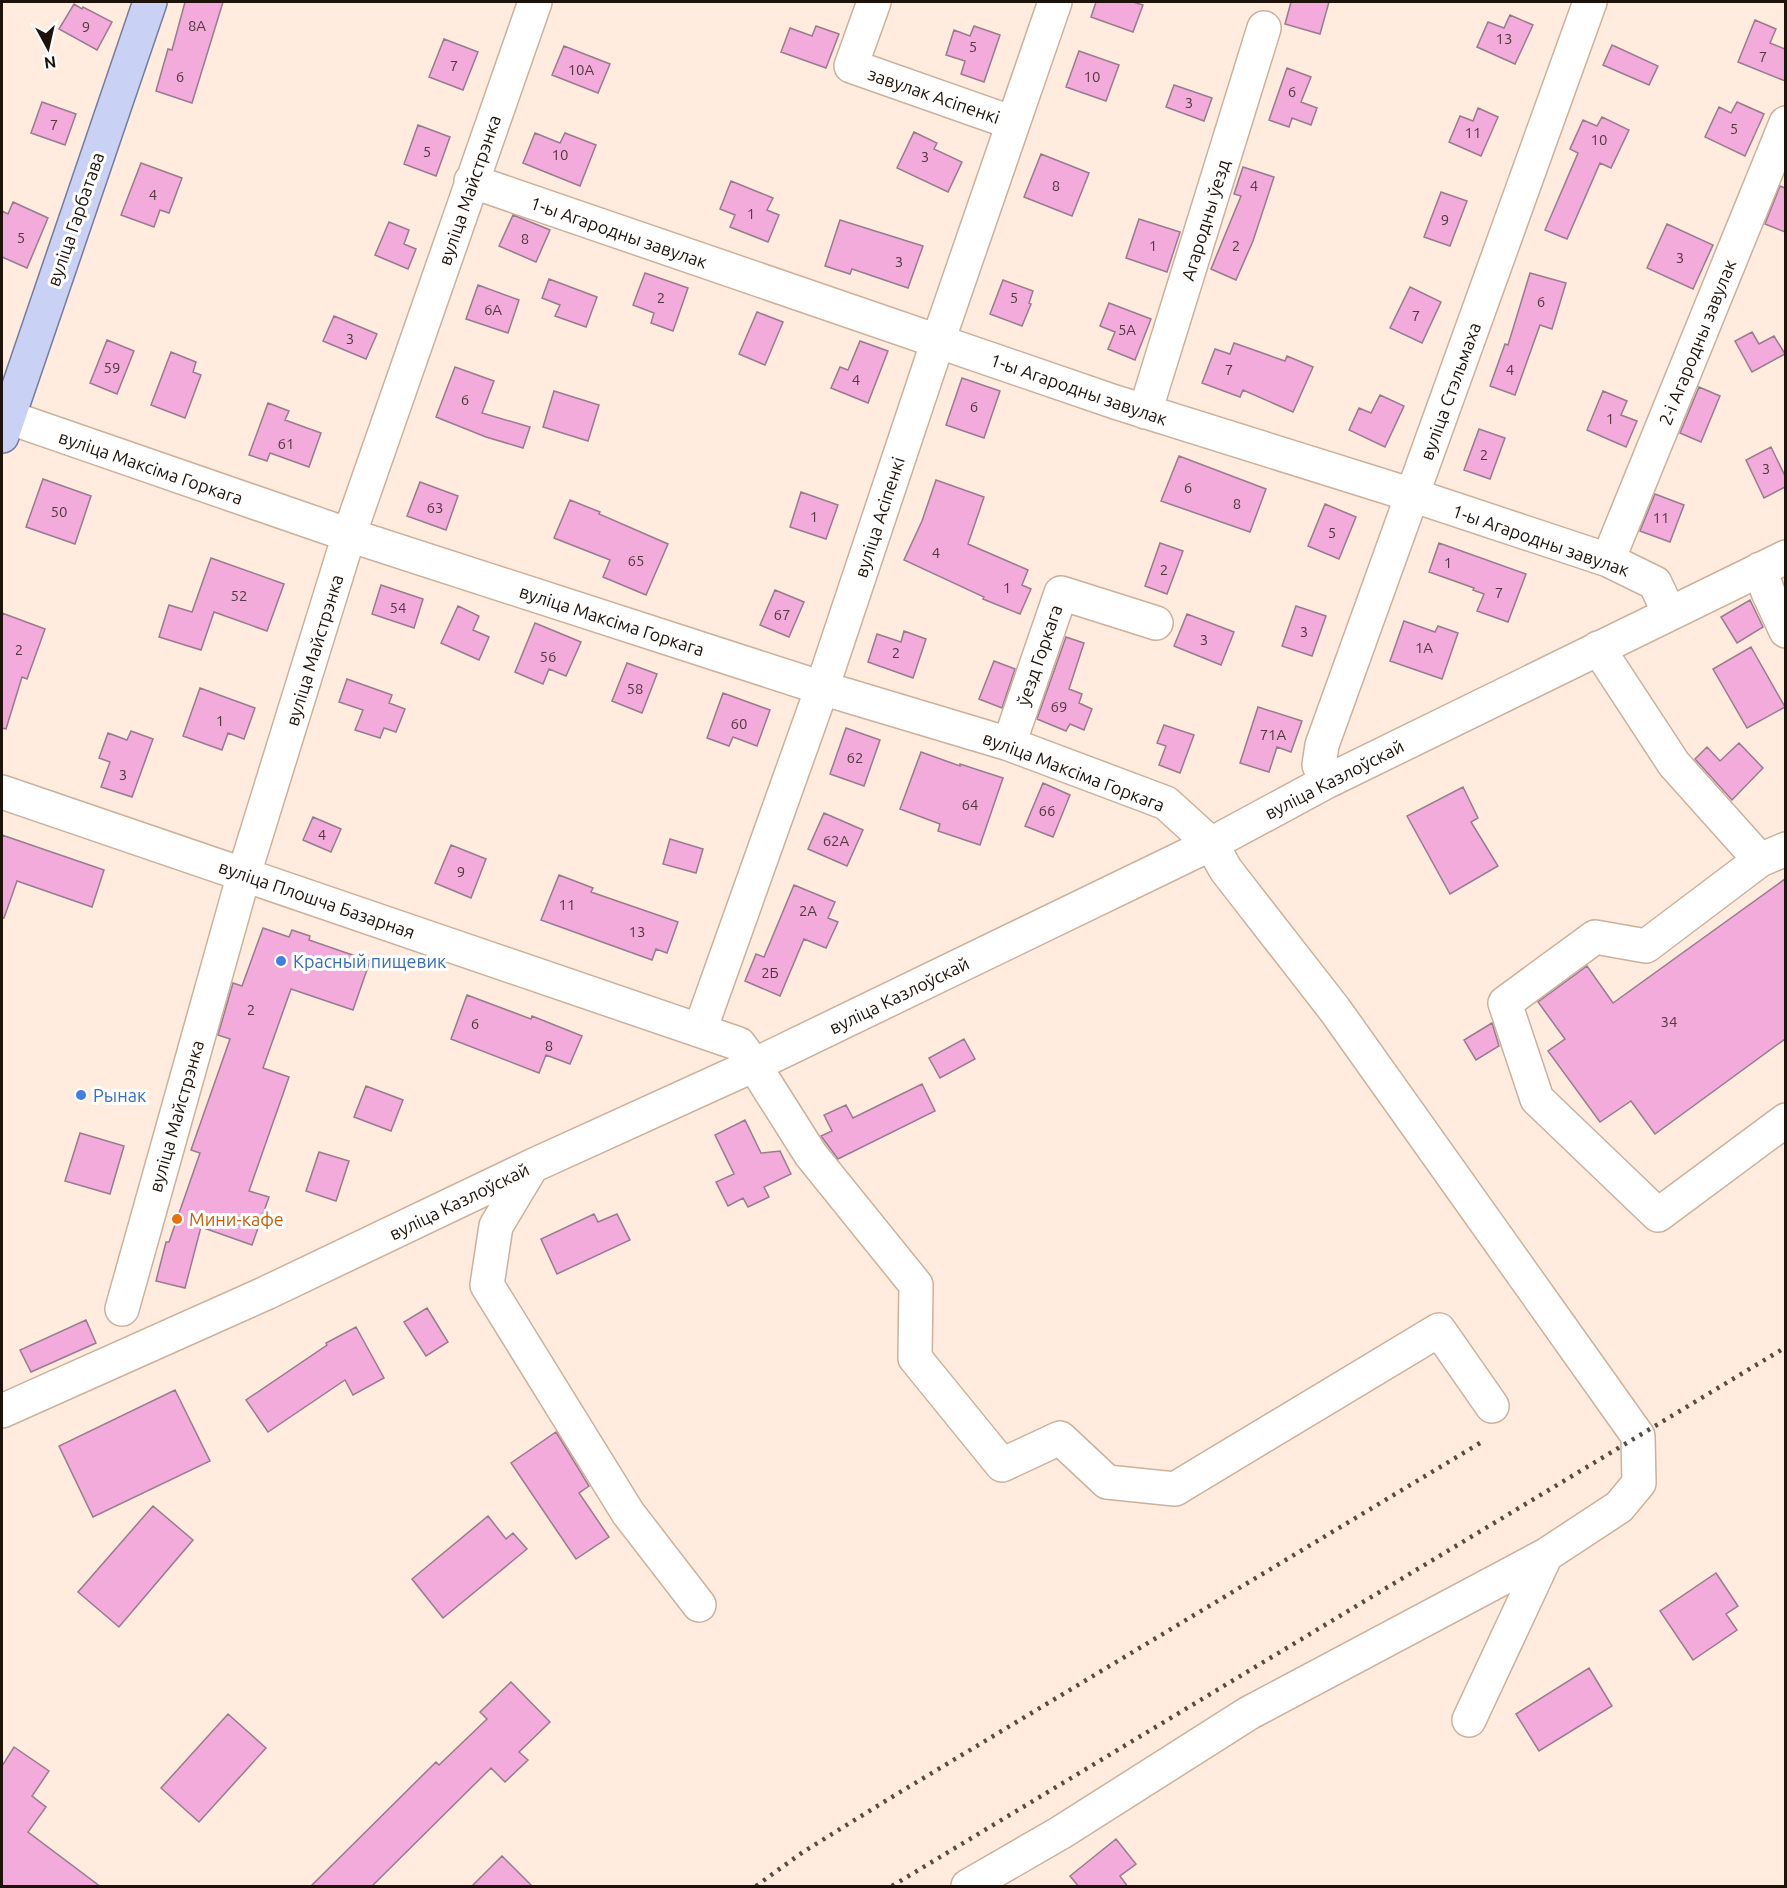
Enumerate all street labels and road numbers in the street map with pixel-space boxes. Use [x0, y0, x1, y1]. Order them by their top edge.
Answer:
street label: завулак Асіпенкі [865, 63, 1003, 127]
street label: вуліца Майстрэнка [434, 112, 504, 268]
street label: вуліца Гарбатава [43, 149, 107, 289]
street label: Агародны ўезд [1177, 157, 1233, 283]
street label: 1-ы Агародны завулак [528, 192, 710, 272]
street label: 2-і Агародны завулак [1655, 256, 1739, 428]
street label: вуліца Стэльмаха [1416, 319, 1484, 463]
street label: 1-ы Агародны завулак [988, 349, 1170, 429]
street label: вуліца Максіма Горкага [56, 426, 246, 508]
street label: вуліца Асіпенкі [850, 454, 908, 580]
street label: 1-ы Агародны завулак [1450, 500, 1632, 580]
street label: вуліца Майстрэнка [281, 572, 347, 728]
street label: вуліца Максіма Горкага [517, 581, 707, 659]
street label: ўезд Горкага [1012, 602, 1066, 708]
street label: вуліца Максіма Горкага [980, 727, 1168, 815]
street label: вуліца Казлоўскай [1261, 735, 1407, 823]
street label: вуліца Плошча Базарная [216, 856, 418, 942]
street label: вуліца Казлоўскай [826, 952, 972, 1038]
street label: вуліца Майстрэнка [145, 1038, 207, 1194]
street label: вуліца Казлоўскай [386, 1158, 532, 1244]

